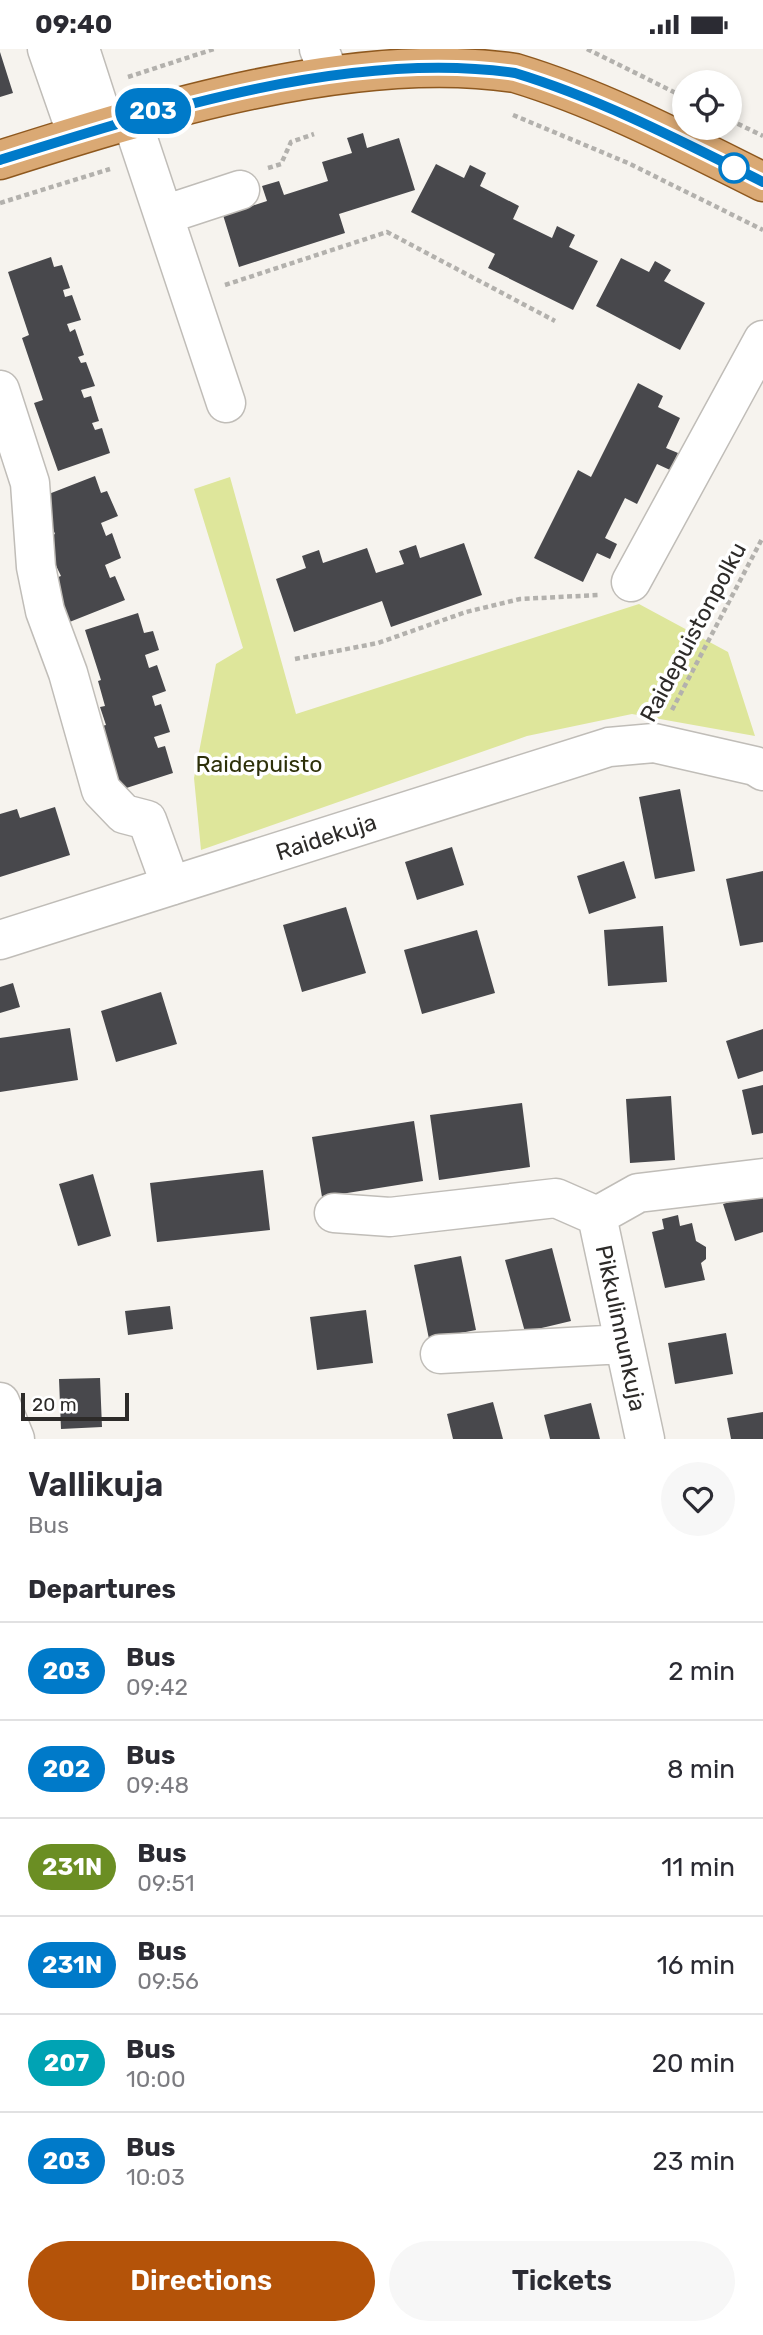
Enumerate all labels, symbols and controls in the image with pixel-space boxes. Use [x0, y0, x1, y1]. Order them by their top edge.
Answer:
text: 09:40 [35, 9, 112, 40]
map controls [672, 70, 742, 140]
button: locate [672, 70, 742, 140]
line badge: 203 [113, 88, 193, 134]
text: 203 [129, 97, 177, 125]
unlabelled marker [719, 153, 749, 183]
street label: Raidepuistonpolku [634, 538, 752, 726]
park label: Raidepuisto [196, 750, 322, 778]
street label: Raidekuja [272, 808, 380, 866]
street label: Pikkulinnunkuja [590, 1242, 652, 1414]
scale bar [21, 1390, 130, 1422]
text: 20 m [32, 1393, 77, 1416]
button: heart [661, 1462, 735, 1536]
text: Vallikuja [28, 1465, 163, 1504]
text: Bus [28, 1511, 69, 1539]
text: Departures [28, 1574, 176, 1605]
text: Bus [126, 1642, 175, 1673]
text: 2 min [668, 1656, 735, 1687]
text: 203 [43, 1657, 90, 1685]
text: 09:42 [126, 1673, 188, 1701]
text: Bus [126, 1740, 175, 1771]
text: 8 min [667, 1754, 735, 1785]
text: 202 [43, 1755, 90, 1783]
text: 09:48 [126, 1771, 189, 1799]
text: Bus [137, 1838, 187, 1869]
text: 11 min [661, 1852, 735, 1883]
text: 231N [42, 1853, 102, 1881]
text: 09:51 [137, 1869, 195, 1897]
text: Bus [137, 1936, 187, 1967]
text: 16 min [657, 1950, 735, 1981]
text: 231N [42, 1951, 102, 1979]
text: 09:56 [137, 1967, 199, 1995]
text: Bus [126, 2034, 175, 2065]
text: 20 min [652, 2048, 735, 2079]
text: 207 [44, 2049, 89, 2077]
text: 10:00 [126, 2065, 186, 2093]
text: Bus [126, 2132, 175, 2163]
text: 23 min [653, 2146, 735, 2177]
text: 203 [43, 2147, 90, 2175]
text: 10:03 [126, 2163, 185, 2191]
button: Directions [28, 2241, 375, 2321]
button: Tickets [389, 2241, 735, 2321]

